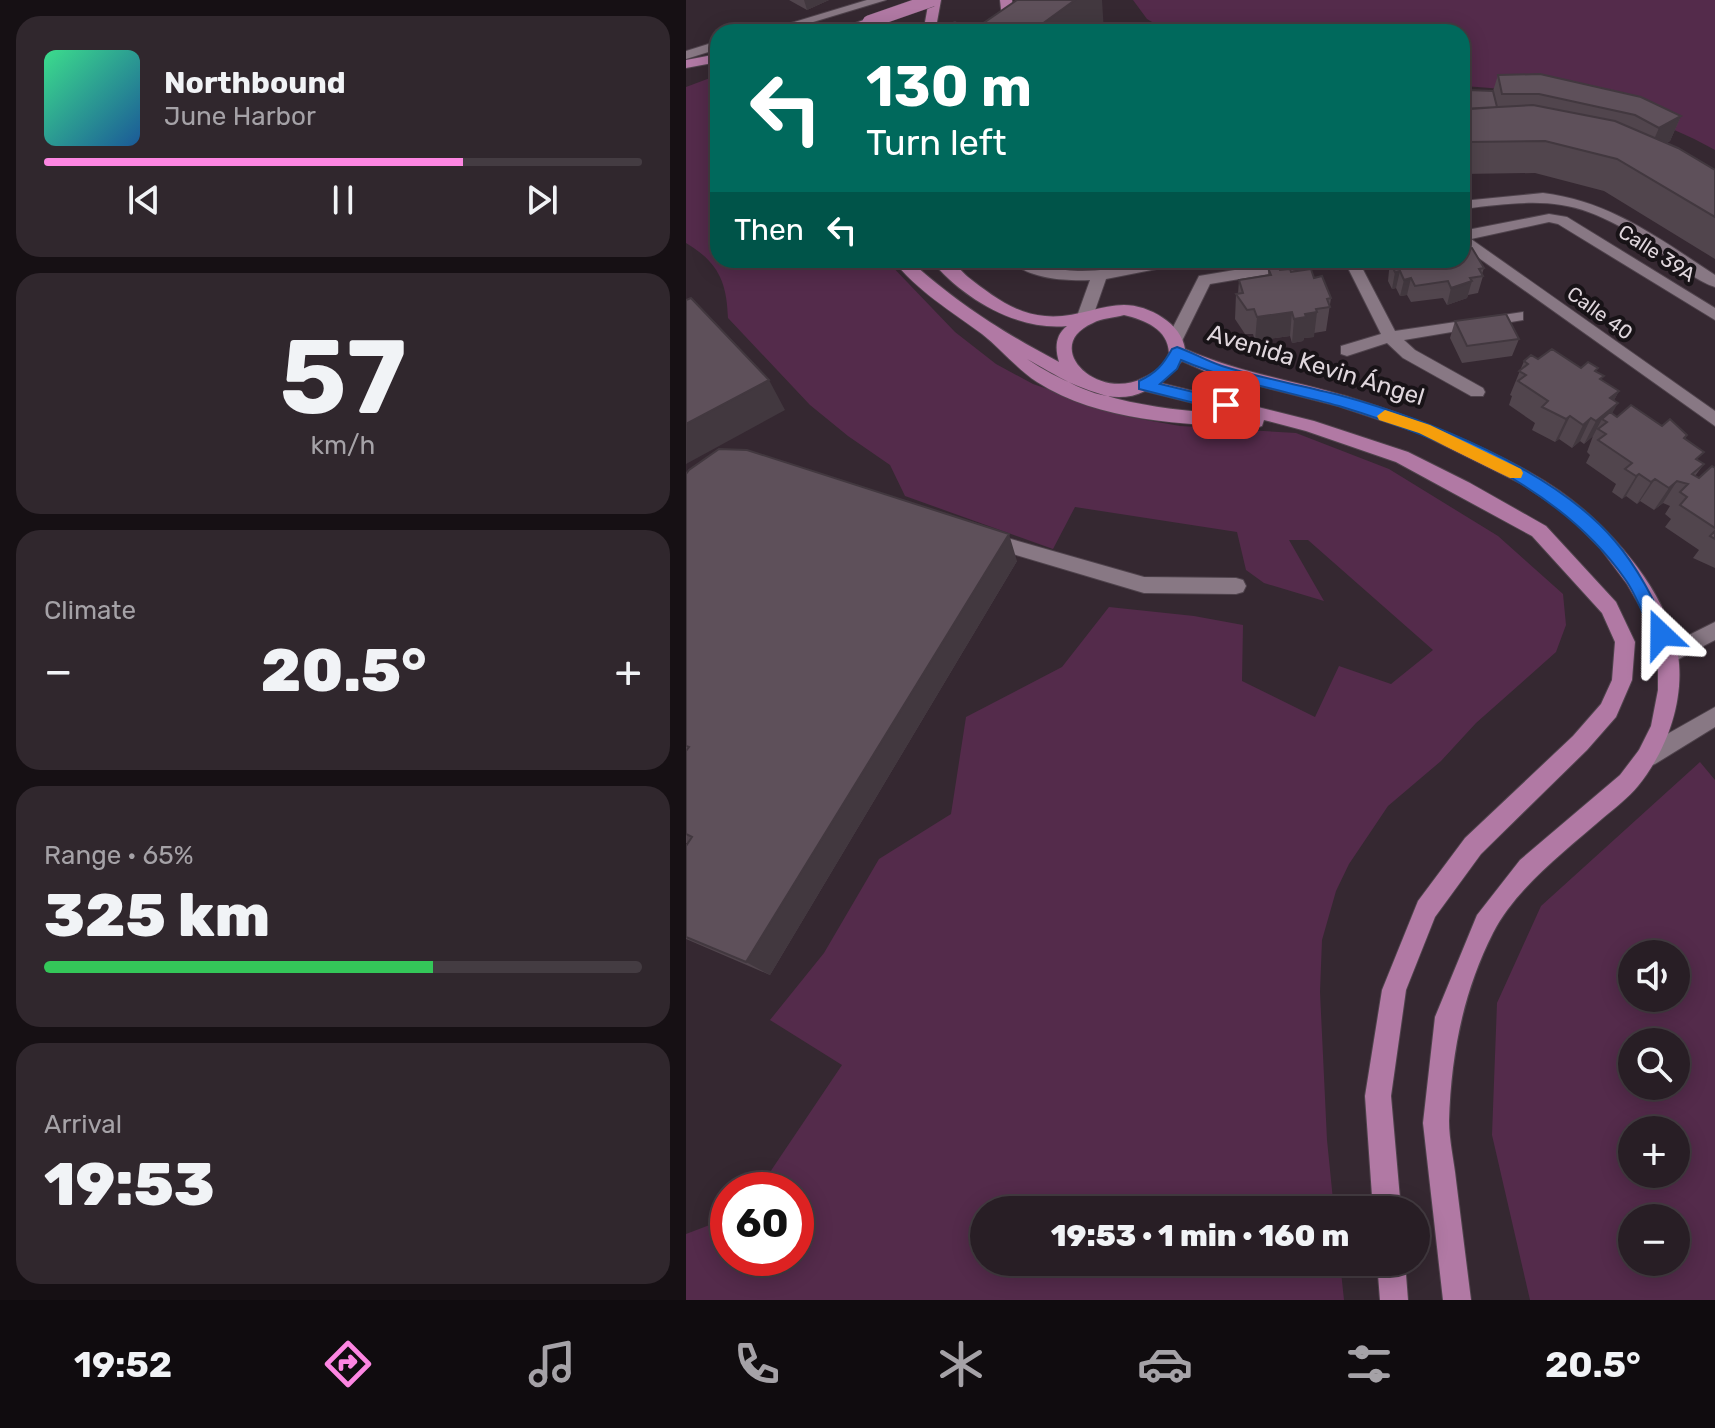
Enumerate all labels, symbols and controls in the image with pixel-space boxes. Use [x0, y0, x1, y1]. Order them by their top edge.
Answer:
text: 130 m [866, 54, 1032, 120]
icon: left [734, 56, 838, 160]
text: Northbound [164, 65, 346, 101]
text: June Harbor [164, 101, 316, 132]
text: Turn left [866, 121, 1007, 164]
icon: previous [122, 178, 166, 222]
icon: pause [321, 178, 365, 222]
icon: next [520, 178, 564, 222]
icon: left [820, 208, 864, 252]
text: Then [734, 212, 804, 248]
street label: Calle 39A [1614, 219, 1700, 287]
street label: Calle 40 [1562, 281, 1638, 345]
text: 57 [280, 316, 406, 439]
street label: Avenida Kevin Ángel [1204, 319, 1428, 411]
pin [1192, 371, 1260, 439]
icon: arrive [1204, 383, 1248, 427]
text: km/h [311, 430, 375, 461]
position arrow [1619, 592, 1703, 676]
text: Climate [44, 595, 136, 626]
text: 20.5° [261, 635, 426, 706]
text: − [44, 645, 73, 697]
text: + [615, 645, 642, 697]
text: Range · 65% [44, 840, 193, 871]
text: 325 km [44, 880, 270, 951]
map controls [1618, 940, 1690, 1276]
button: sound [1618, 940, 1690, 1012]
button: search [1618, 1028, 1690, 1100]
text: Arrival [44, 1109, 122, 1140]
button: + [1618, 1116, 1690, 1188]
text: 19:53 [44, 1149, 215, 1220]
speed limit sign: 60 [710, 1172, 814, 1276]
button: − [1618, 1204, 1690, 1276]
text: 19:53 · 1 min · 160 m [1051, 1218, 1349, 1254]
icon: directions [320, 1336, 376, 1392]
icon: music [524, 1336, 580, 1392]
icon: phone [729, 1336, 785, 1392]
icon: climate [933, 1336, 989, 1392]
icon: car [1137, 1336, 1193, 1392]
icon: filters [1341, 1336, 1397, 1392]
text: 19:52 [74, 1343, 172, 1386]
text: 20.5° [1545, 1343, 1641, 1386]

